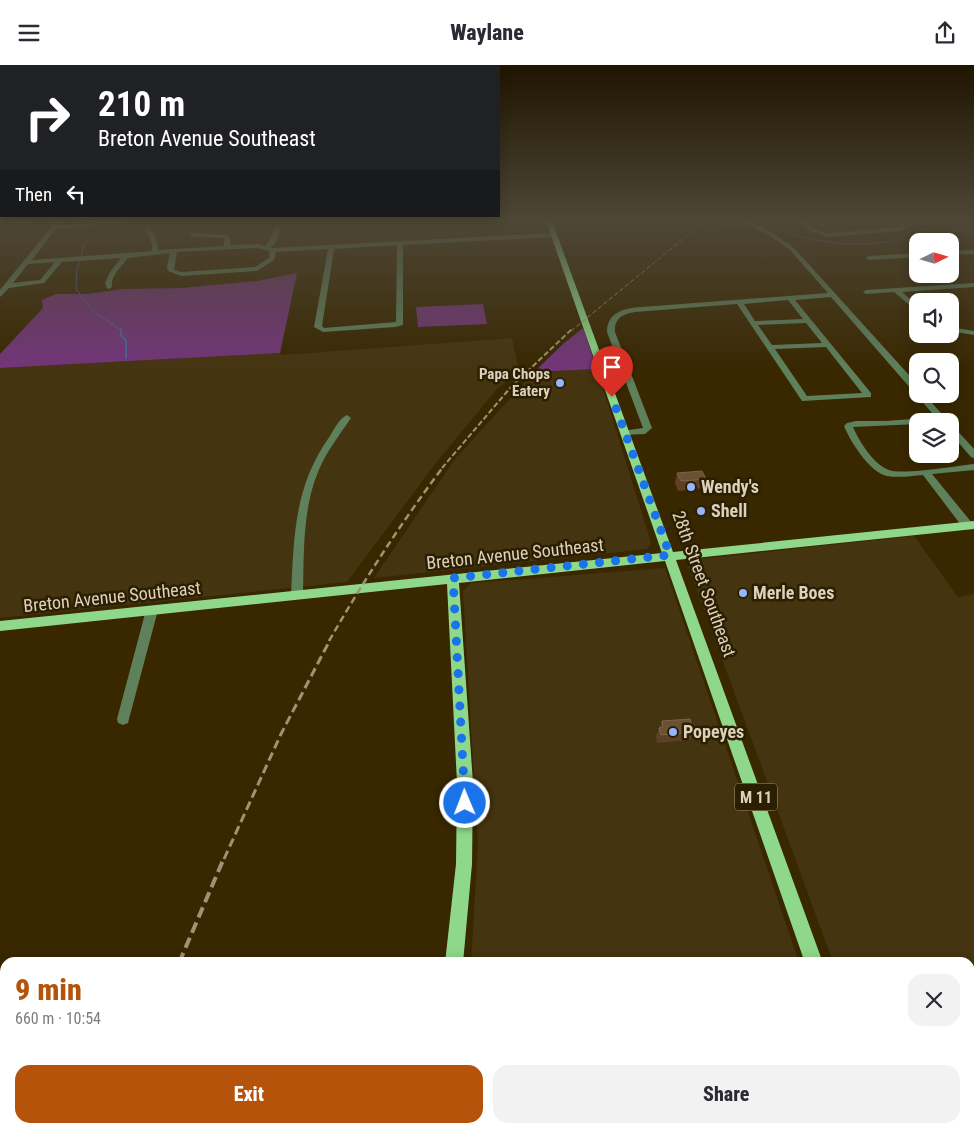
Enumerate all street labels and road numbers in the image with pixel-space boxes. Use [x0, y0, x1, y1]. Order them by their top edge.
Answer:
street label: 28th Street Southeast [668, 508, 741, 660]
street label: Breton Avenue Southeast [425, 534, 605, 573]
street label: Breton Avenue Southeast [22, 577, 202, 616]
road number: M 11 [735, 784, 777, 811]

